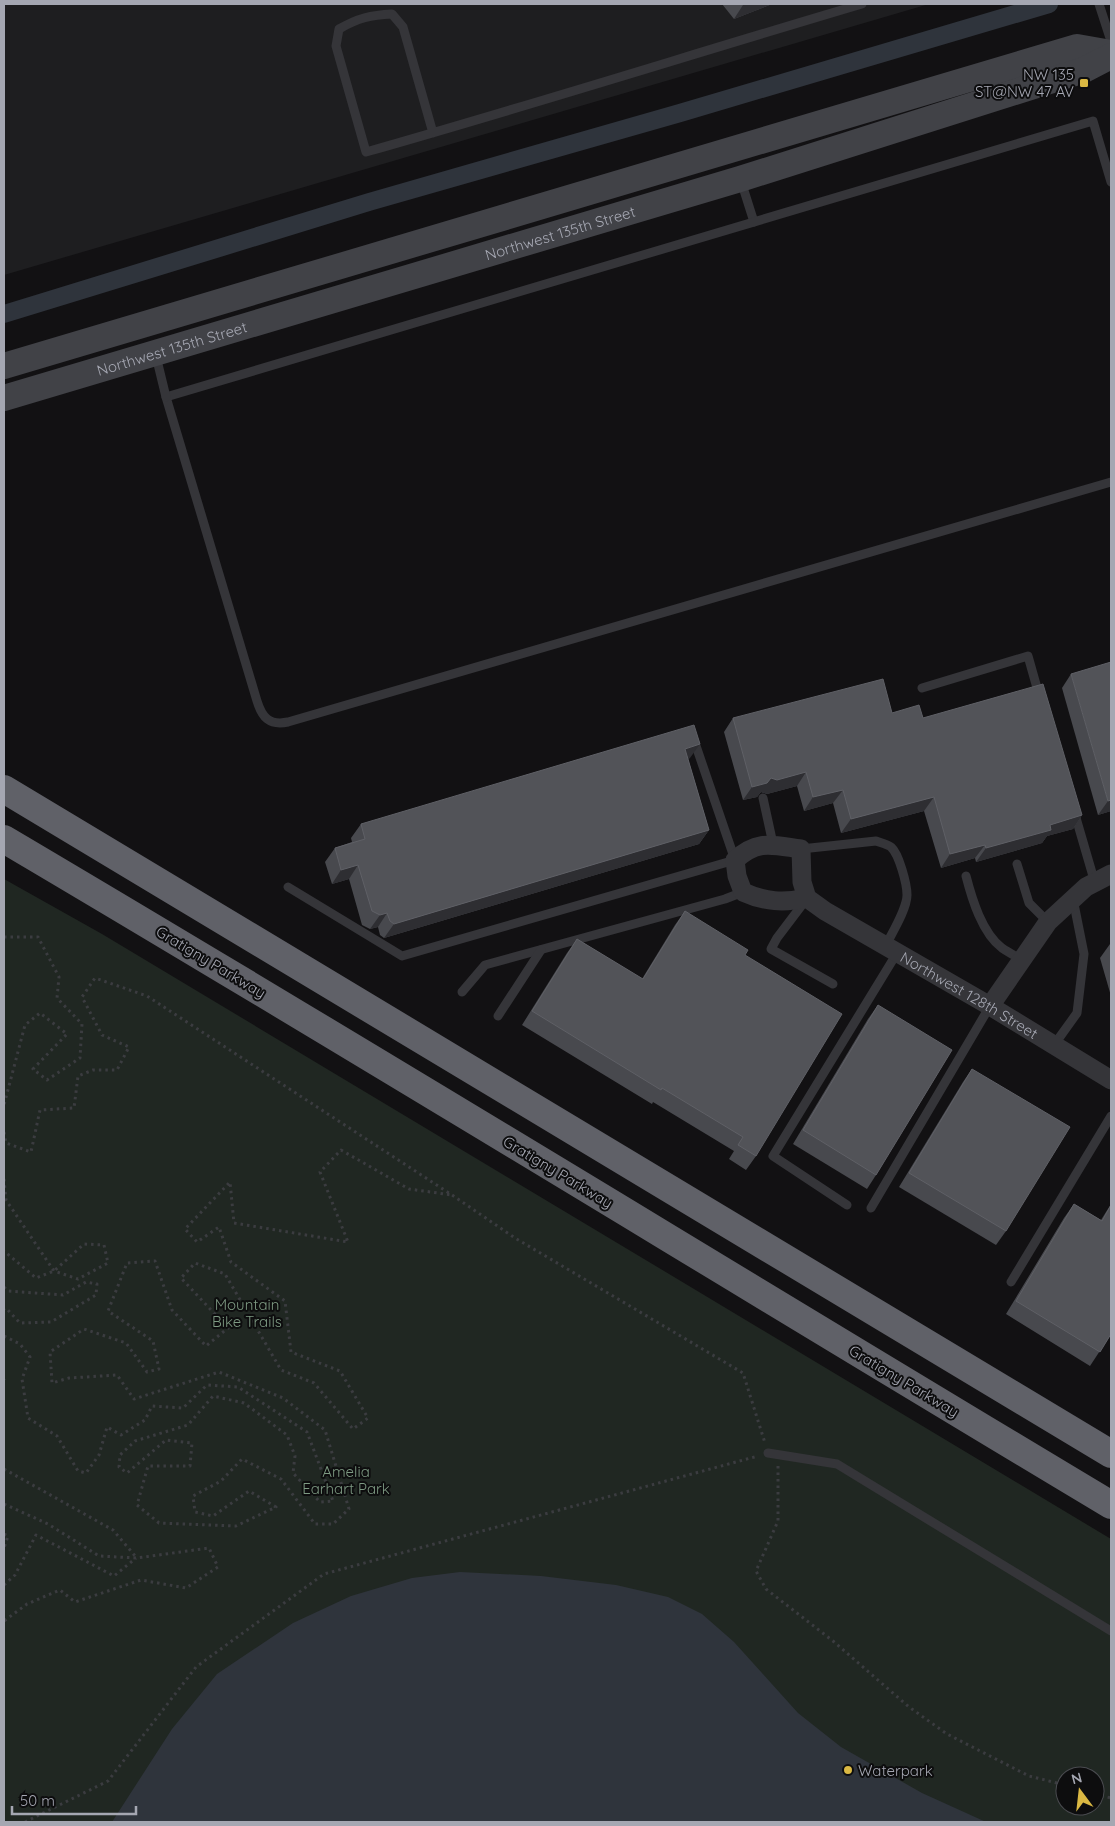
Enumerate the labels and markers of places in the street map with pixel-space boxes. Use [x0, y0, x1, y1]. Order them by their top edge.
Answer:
place label: NW 135 ST@NW 47 AV [975, 65, 1074, 101]
marker: NW 135 ST@NW 47 AV [1078, 77, 1090, 89]
place label: Waterpark [858, 1761, 933, 1780]
marker: Waterpark [842, 1764, 854, 1776]

